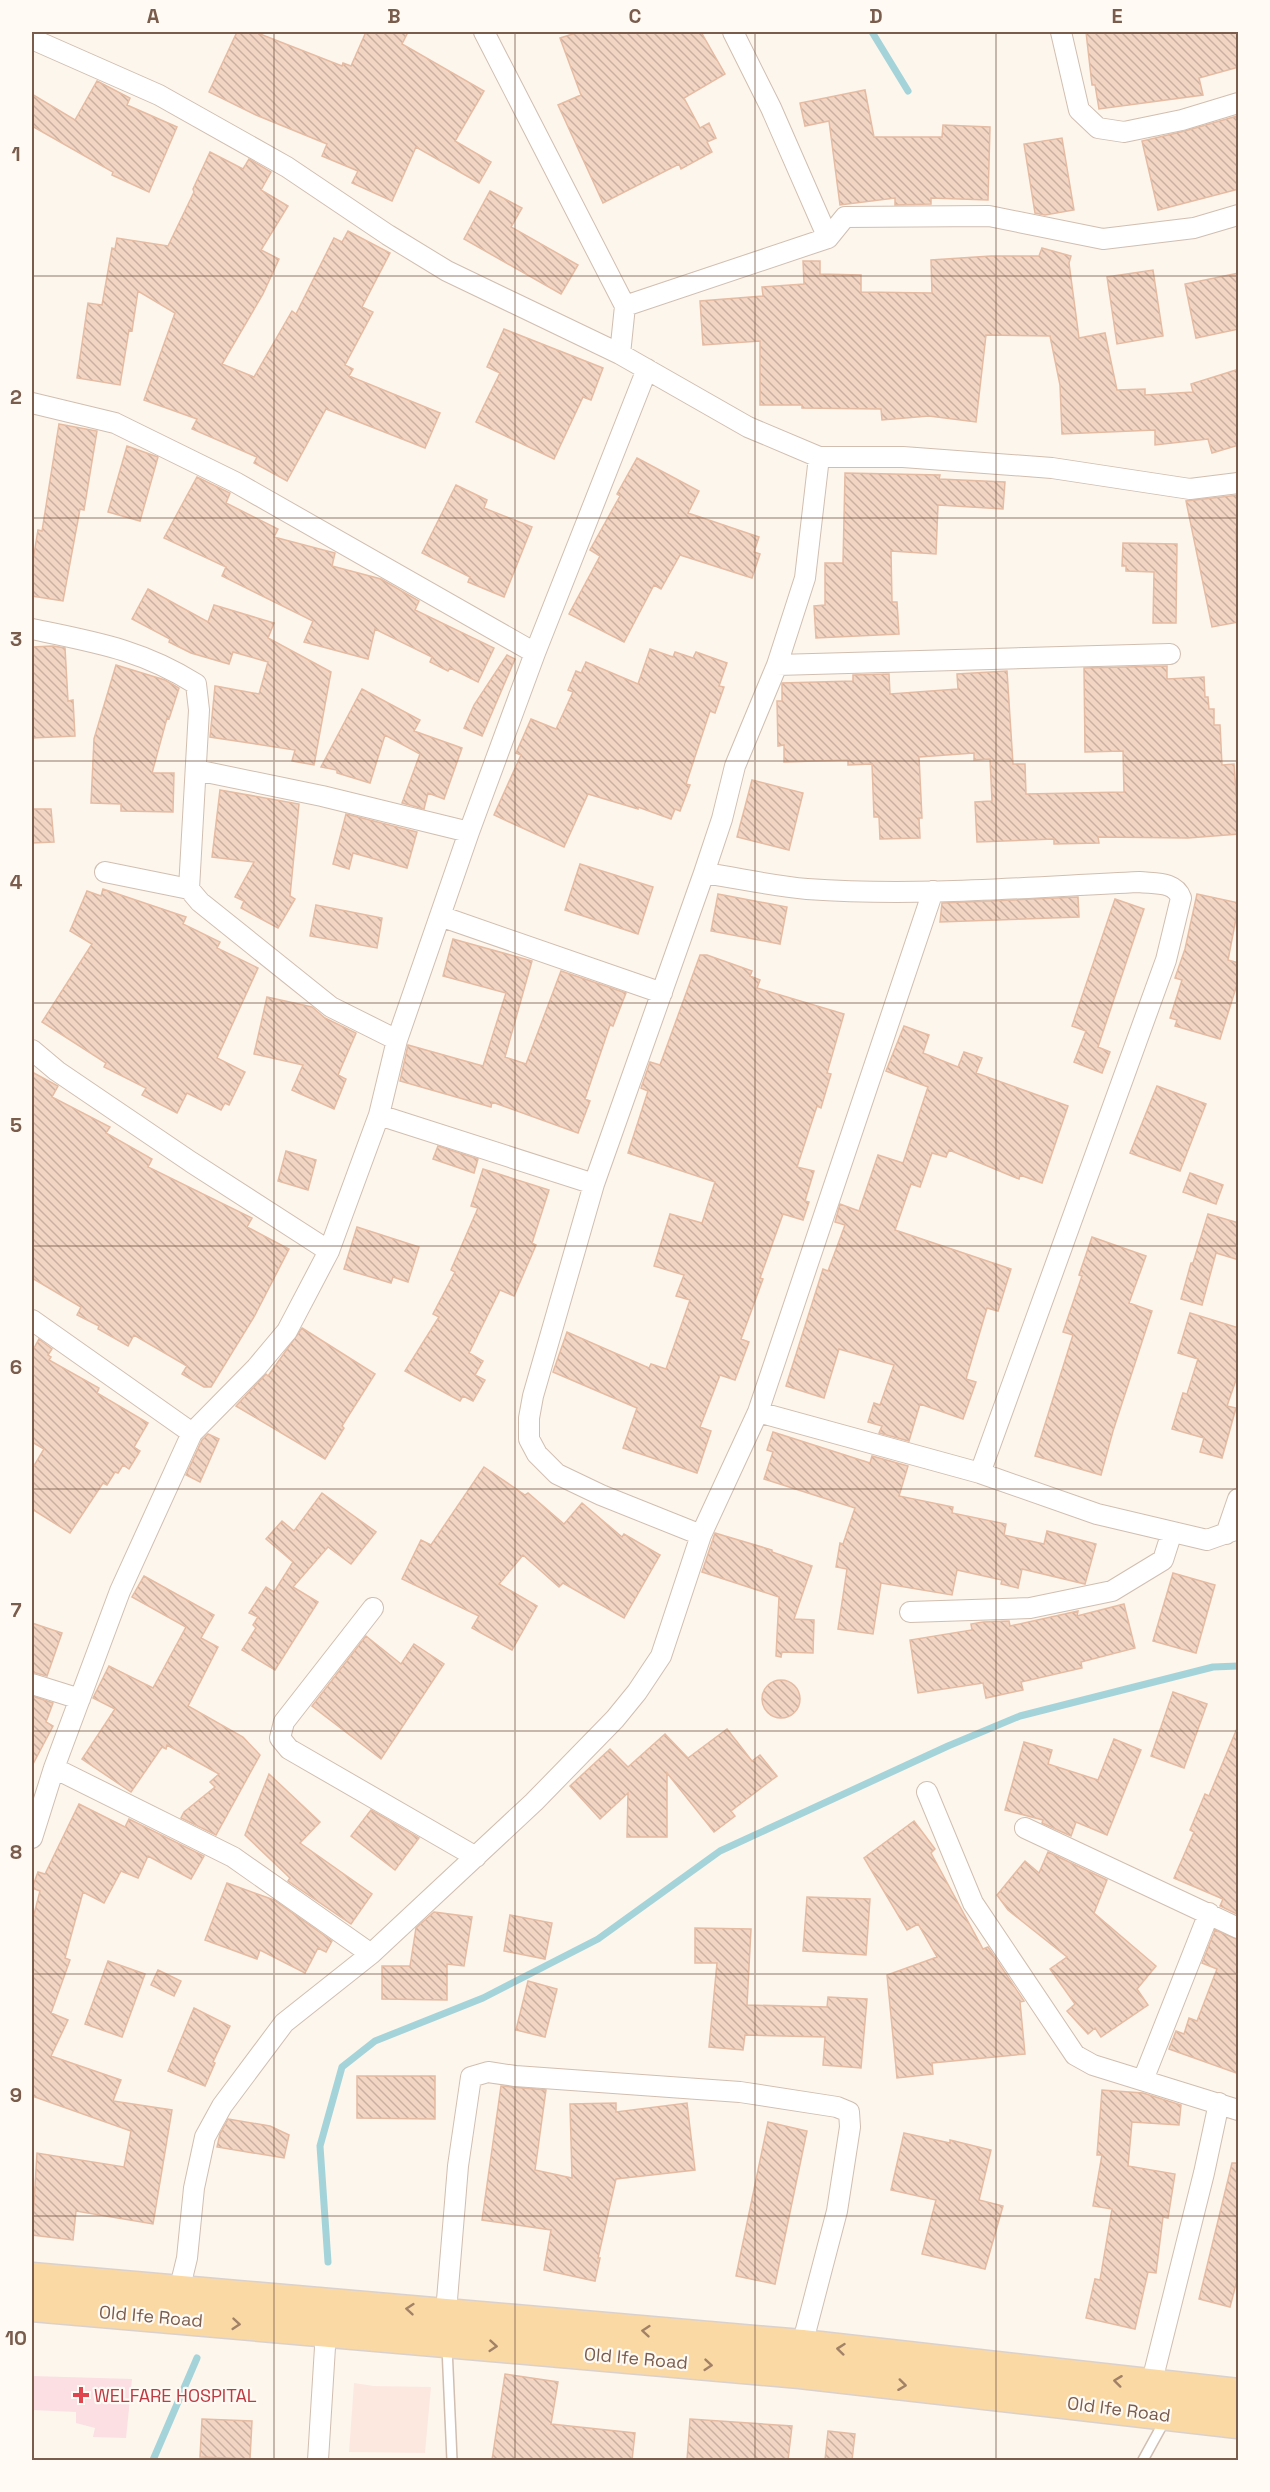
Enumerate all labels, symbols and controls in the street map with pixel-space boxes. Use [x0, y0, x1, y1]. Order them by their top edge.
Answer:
text: A [147, 3, 160, 29]
text: B [387, 3, 401, 29]
text: C [629, 3, 642, 29]
text: D [869, 3, 883, 29]
text: E [1111, 3, 1123, 29]
text: 1 [11, 141, 21, 167]
text: 2 [10, 384, 22, 410]
text: 3 [10, 626, 22, 652]
text: 4 [10, 869, 23, 895]
text: 5 [10, 1112, 22, 1138]
text: 6 [10, 1354, 22, 1380]
text: 7 [10, 1597, 22, 1623]
text: 8 [10, 1839, 22, 1865]
text: 9 [10, 2082, 22, 2108]
street label: Old Ife Road [98, 2300, 204, 2332]
one-way arrow [406, 2303, 415, 2316]
one-way arrow [232, 2317, 241, 2330]
text: 10 [5, 2325, 27, 2351]
one-way arrow [642, 2325, 651, 2338]
one-way arrow [489, 2339, 498, 2352]
street label: Old Ife Road [583, 2342, 689, 2374]
one-way arrow [836, 2343, 845, 2356]
one-way arrow [704, 2358, 713, 2371]
one-way arrow [1113, 2375, 1122, 2388]
one-way arrow [898, 2378, 907, 2390]
place label: WELFARE HOSPITAL [94, 2384, 257, 2407]
marker: WELFARE HOSPITAL [72, 2386, 90, 2404]
street label: Old Ife Road [1066, 2391, 1172, 2427]

